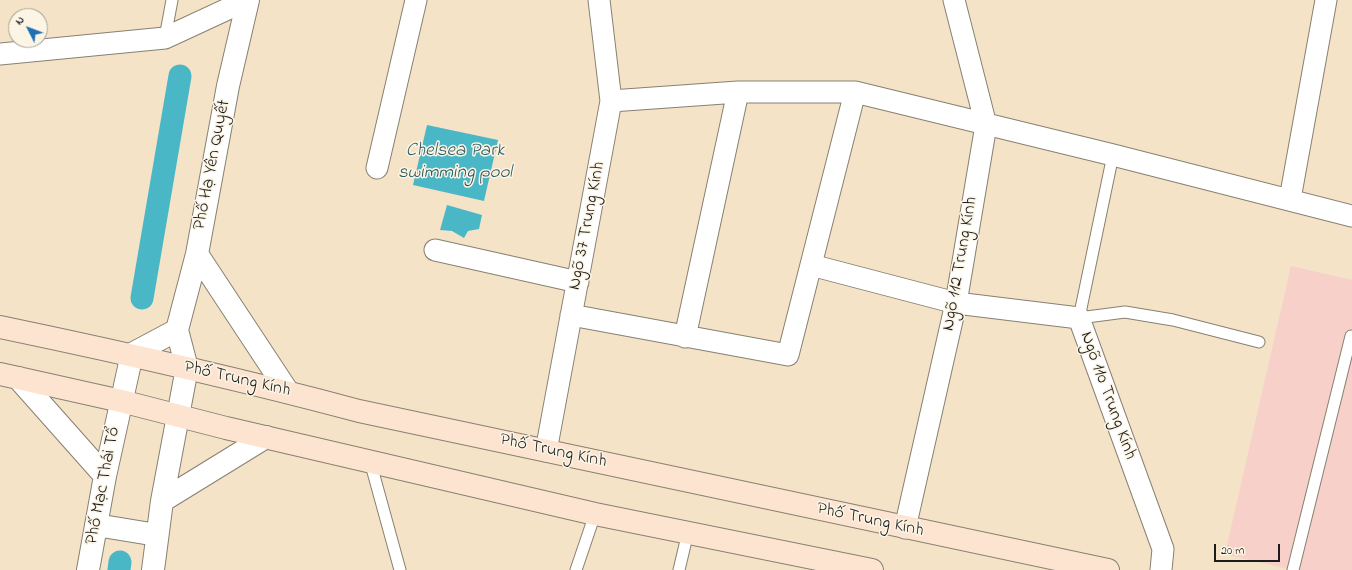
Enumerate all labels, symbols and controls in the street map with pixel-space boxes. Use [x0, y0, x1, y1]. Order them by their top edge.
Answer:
north arrow [8, 8, 48, 48]
text: N [11, 13, 28, 29]
street label: Phố Hạ Yên Quyết [190, 98, 236, 232]
water label: Chelsea Park swimming pool [398, 141, 512, 185]
street label: Ngõ 37 Trung Kính [565, 160, 611, 292]
street label: Ngõ 112 Trung Kính [939, 195, 983, 333]
street label: Ngõ 110 Trung Kính [1074, 329, 1140, 463]
street label: Phố Trung Kính [182, 357, 292, 403]
street label: Phố Mạc Thái Tổ [82, 425, 126, 547]
street label: Phố Trung Kính [498, 430, 608, 474]
street label: Phố Trung Kính [815, 499, 925, 543]
scale bar [1216, 536, 1282, 562]
text: 20 m [1221, 542, 1244, 560]

